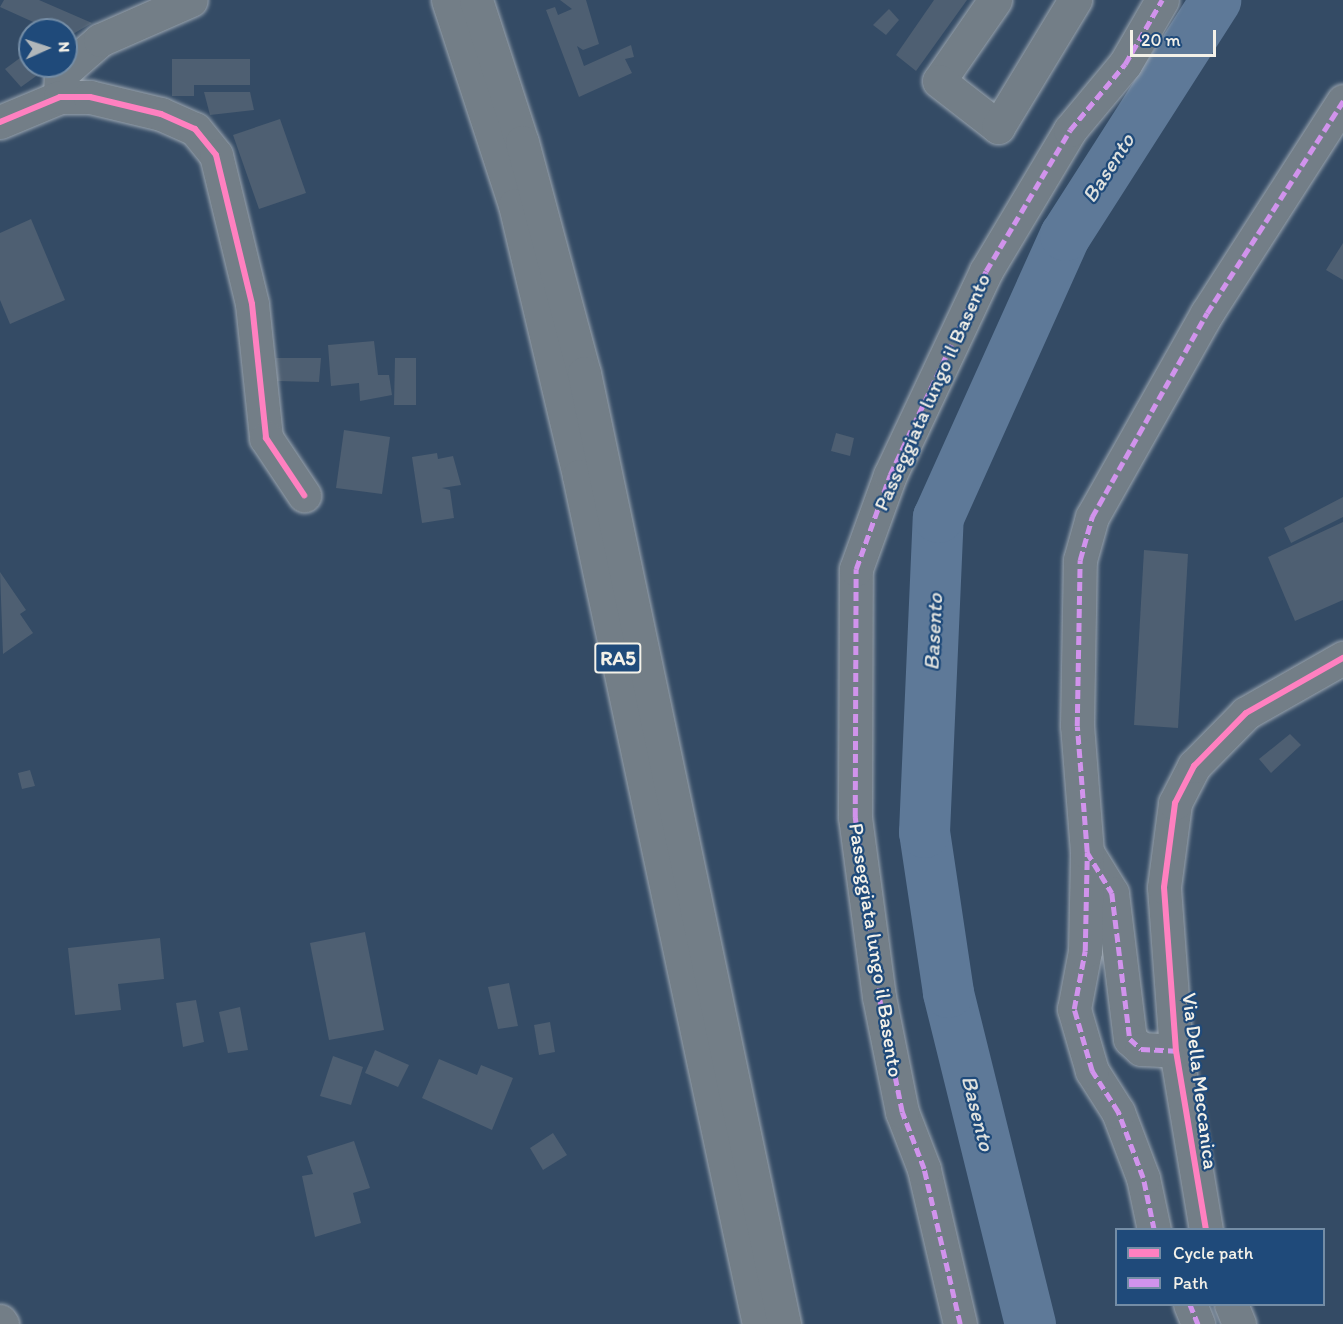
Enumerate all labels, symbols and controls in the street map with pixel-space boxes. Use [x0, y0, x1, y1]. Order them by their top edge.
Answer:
north arrow [18, 18, 78, 78]
scale bar [1133, 18, 1218, 56]
text: 20 m [1141, 29, 1181, 51]
text: N [55, 41, 74, 53]
water label: Basento [1076, 128, 1140, 208]
street label: Passeggiata lungo il Basento [868, 270, 996, 514]
water label: Basento [918, 593, 948, 671]
road number: RA5 [594, 641, 642, 675]
street label: Passeggiata lungo il Basento [844, 822, 908, 1078]
street label: Via Della Meccanica [1177, 991, 1223, 1171]
water label: Basento [956, 1072, 1000, 1154]
legend [1115, 1228, 1325, 1306]
text: Cycle path [1173, 1242, 1253, 1264]
text: Path [1173, 1272, 1208, 1294]

